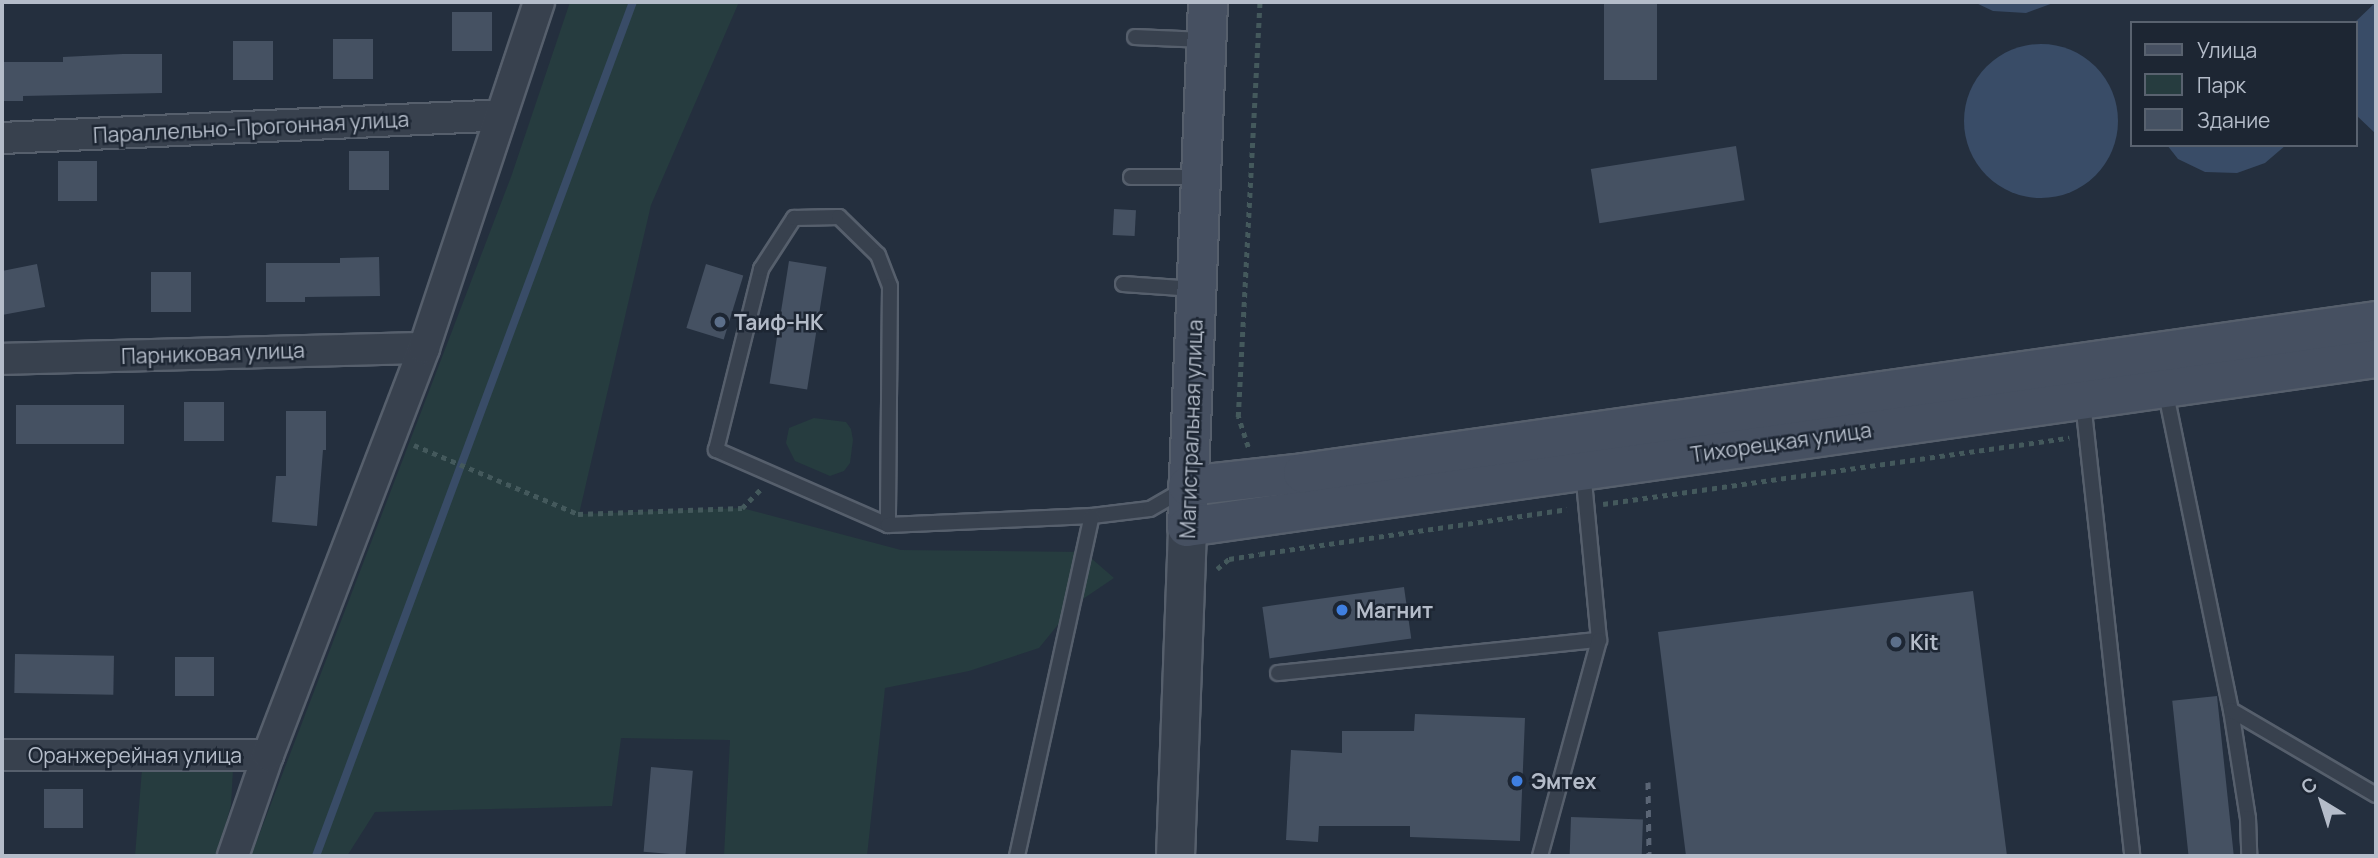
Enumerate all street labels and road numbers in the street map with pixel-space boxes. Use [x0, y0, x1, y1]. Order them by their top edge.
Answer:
street label: Параллельно-Прогонная улица [92, 106, 410, 148]
street label: Магистральная улица [1175, 319, 1207, 539]
street label: Парниковая улица [121, 337, 305, 369]
street label: Тихорецкая улица [1689, 417, 1873, 467]
street label: Оранжерейная улица [28, 742, 242, 768]

